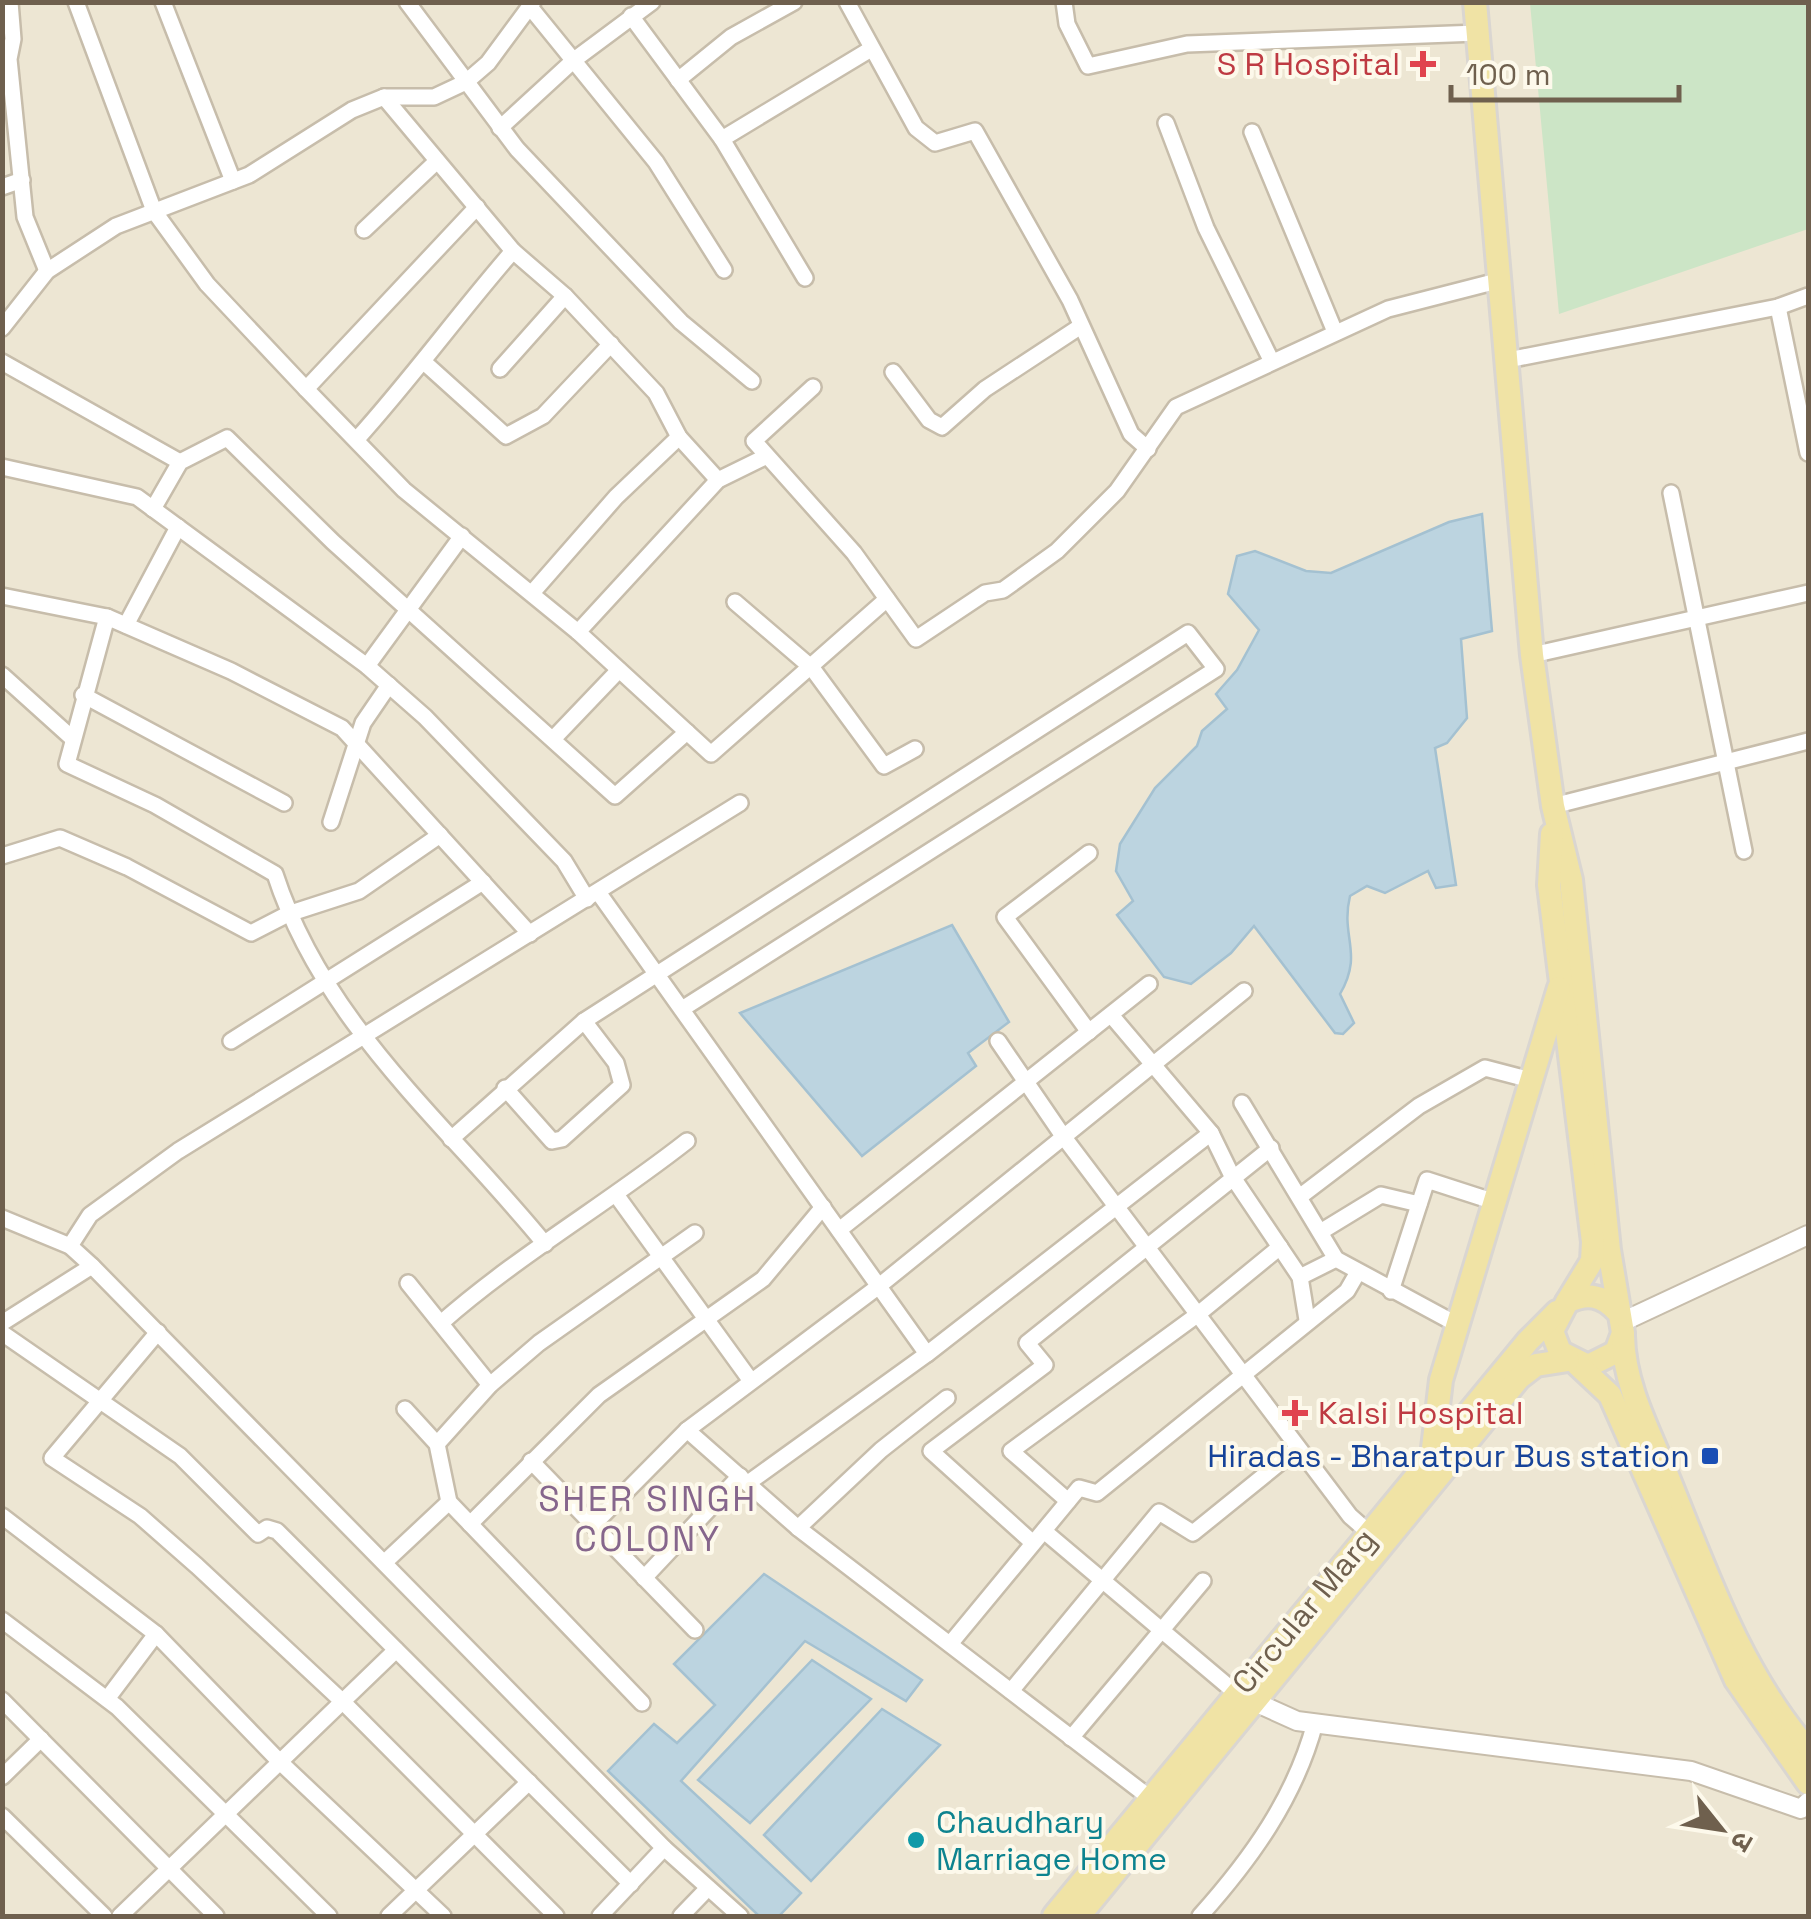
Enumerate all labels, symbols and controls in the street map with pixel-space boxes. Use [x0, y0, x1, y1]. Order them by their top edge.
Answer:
scale bar [1451, 40, 1678, 102]
place label: S R Hospital [1217, 44, 1400, 84]
marker: S R Hospital [1410, 51, 1436, 77]
text: 100 m [1466, 55, 1551, 94]
place label: Kalsi Hospital [1318, 1393, 1524, 1433]
marker: Kalsi Hospital [1282, 1400, 1308, 1426]
place label: Hiradas - Bharatpur Bus station [1207, 1436, 1690, 1476]
marker: Hiradas - Bharatpur Bus station [1699, 1445, 1721, 1467]
district label: SHER SINGH COLONY [538, 1477, 758, 1561]
street label: Circular Marg [1223, 1520, 1385, 1702]
north arrow [1671, 1779, 1771, 1879]
place label: Chaudhary Marriage Home [936, 1802, 1167, 1879]
text: उ [1723, 1825, 1762, 1858]
marker: Chaudhary Marriage Home [905, 1829, 927, 1851]

